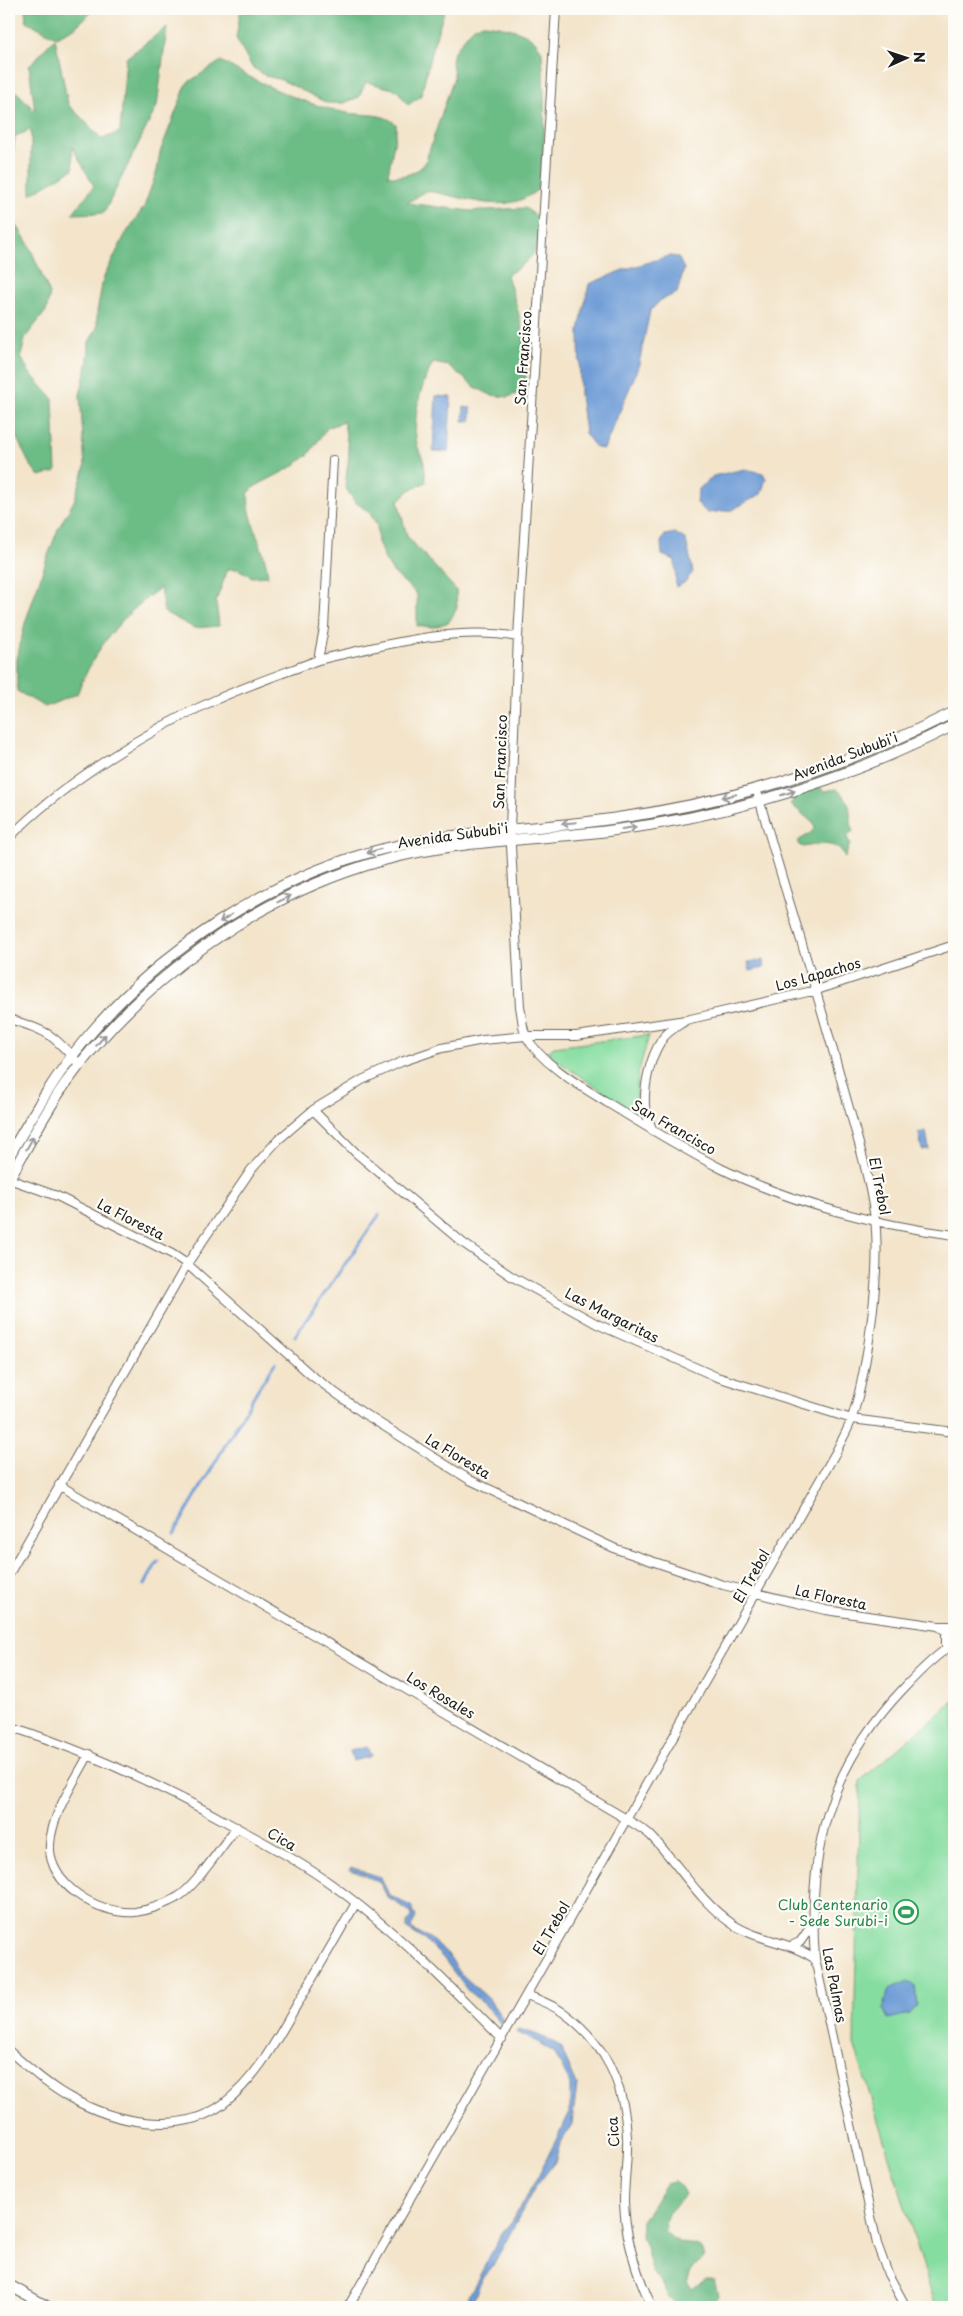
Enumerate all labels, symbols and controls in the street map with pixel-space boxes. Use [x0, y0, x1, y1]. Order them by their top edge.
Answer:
north arrow [880, 32, 930, 82]
text: N [909, 51, 930, 63]
street label: San Francisco [509, 310, 537, 406]
street label: San Francisco [488, 714, 512, 810]
street label: Avenida Sububi'i [789, 726, 901, 786]
one-way arrow [779, 787, 795, 797]
one-way arrow [721, 792, 737, 801]
street label: Avenida Sububi'i [396, 817, 510, 853]
one-way arrow [561, 818, 577, 828]
one-way arrow [621, 823, 637, 833]
one-way arrow [366, 847, 382, 857]
one-way arrow [276, 894, 291, 903]
one-way arrow [220, 913, 234, 923]
street label: Los Lapachos [773, 952, 863, 996]
one-way arrow [95, 1034, 106, 1047]
street label: San Francisco [628, 1094, 720, 1160]
one-way arrow [25, 1136, 35, 1150]
street label: El Trebol [864, 1155, 896, 1217]
street label: La Floresta [94, 1193, 169, 1245]
street label: Las Margaritas [561, 1282, 663, 1348]
street label: La Floresta [421, 1428, 495, 1484]
street label: El Trebol [728, 1545, 774, 1607]
street label: La Floresta [793, 1579, 869, 1615]
street label: Los Rosales [403, 1666, 479, 1724]
street label: Cica [264, 1822, 301, 1856]
place label: Club Centenario - Sede Surubi-i [778, 1894, 888, 1931]
street label: El Trebol [527, 1897, 575, 1959]
sports icon: Club Centenario - Sede Surubi-i [893, 1899, 919, 1925]
street label: Las Palmas [817, 1946, 853, 2024]
street label: Cica [601, 2116, 625, 2148]

